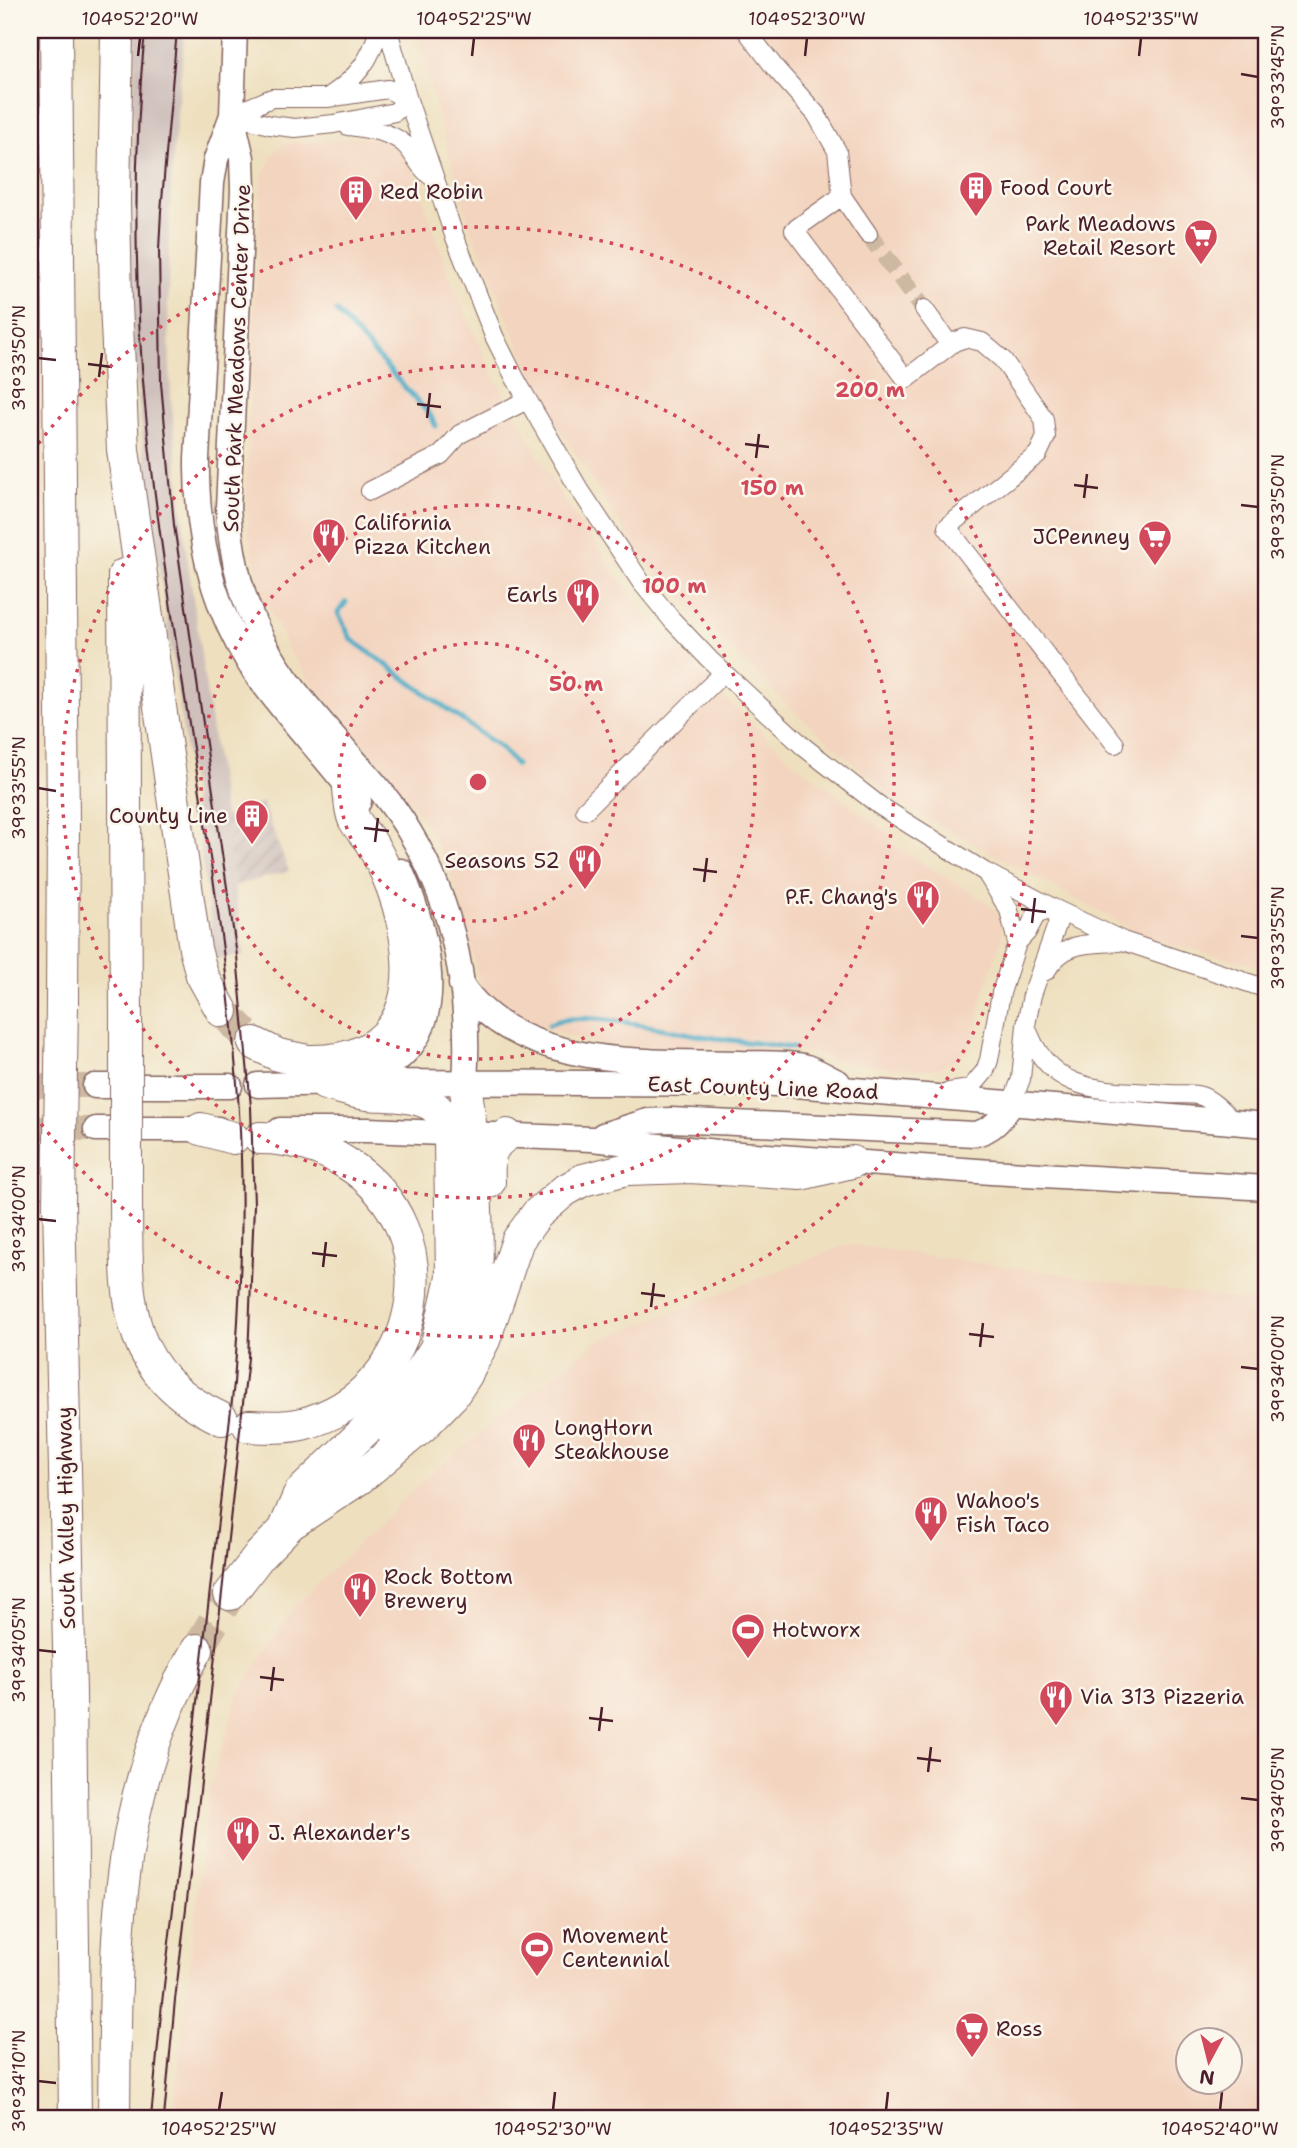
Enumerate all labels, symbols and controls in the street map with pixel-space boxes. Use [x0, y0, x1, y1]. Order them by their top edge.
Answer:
text: 104°52'20"W [81, 7, 199, 31]
text: 104°52'25"W [416, 7, 532, 31]
text: 104°52'30"W [748, 7, 866, 31]
text: 104°52'35"W [1083, 7, 1199, 31]
text: 39°33'45"N [1266, 25, 1290, 129]
building icon: Food Court [957, 169, 995, 218]
building icon: Red Robin [337, 173, 375, 222]
place label: Food Court [1000, 174, 1112, 202]
place label: Red Robin [380, 178, 483, 206]
street label: South Park Meadows Center Drive [217, 183, 257, 533]
place label: Park Meadows Retail Resort [1025, 210, 1176, 262]
supermarket icon: Park Meadows Retail Resort [1182, 217, 1220, 266]
text: 39°33'50"N [7, 305, 31, 411]
text: 200 m [835, 376, 905, 404]
text: 39°33'50"N [1266, 454, 1290, 560]
text: 150 m [740, 474, 804, 502]
place label: California Pizza Kitchen [354, 509, 491, 561]
restaurant icon: California Pizza Kitchen [310, 516, 348, 565]
supermarket icon: JCPenney [1136, 518, 1174, 567]
place label: JCPenney [1033, 523, 1130, 551]
text: 100 m [642, 572, 706, 600]
restaurant icon: Earls [564, 576, 602, 625]
place label: Earls [506, 581, 558, 609]
text: 50 m [549, 670, 603, 698]
text: 39°33'55"N [7, 736, 31, 840]
centre of rings [466, 770, 490, 794]
building icon: County Line [233, 797, 271, 846]
place label: County Line [109, 802, 228, 830]
restaurant icon: Seasons 52 [566, 842, 604, 891]
place label: Seasons 52 [444, 847, 560, 875]
restaurant icon: P.F. Chang's [904, 878, 942, 927]
place label: P.F. Chang's [785, 883, 898, 911]
text: 39°33'55"N [1266, 886, 1290, 990]
street label: East County Line Road [647, 1070, 879, 1106]
text: 39°34'00"N [7, 1165, 31, 1273]
text: 39°34'00"N [1266, 1315, 1290, 1423]
street label: South Valley Highway [50, 1406, 82, 1630]
place label: LongHorn Steakhouse [554, 1414, 670, 1466]
restaurant icon: LongHorn Steakhouse [510, 1421, 548, 1470]
place label: Wahoo's Fish Taco [956, 1487, 1050, 1539]
restaurant icon: Wahoo's Fish Taco [912, 1494, 950, 1543]
place label: Rock Bottom Brewery [384, 1563, 513, 1615]
restaurant icon: Rock Bottom Brewery [341, 1570, 379, 1619]
text: 39°34'05"N [7, 1597, 31, 1703]
sports icon: Hotworx [729, 1611, 767, 1660]
place label: Hotworx [772, 1616, 860, 1644]
restaurant icon: Via 313 Pizzeria [1037, 1678, 1075, 1727]
place label: Via 313 Pizzeria [1080, 1683, 1244, 1711]
text: 39°34'05"N [1266, 1747, 1290, 1853]
restaurant icon: J. Alexander's [224, 1814, 262, 1863]
place label: J. Alexander's [268, 1819, 411, 1847]
place label: Movement Centennial [562, 1922, 670, 1974]
sports icon: Movement Centennial [518, 1929, 556, 1978]
supermarket icon: Ross [953, 2010, 991, 2059]
place label: Ross [996, 2015, 1043, 2043]
north arrow [1174, 2025, 1244, 2096]
text: 39°34'10"N [7, 2029, 31, 2133]
text: N [1198, 2064, 1216, 2091]
text: 104°52'25"W [161, 2117, 277, 2141]
text: 104°52'30"W [494, 2117, 612, 2141]
text: 104°52'35"W [828, 2117, 944, 2141]
text: 104°52'40"W [1161, 2117, 1279, 2141]

